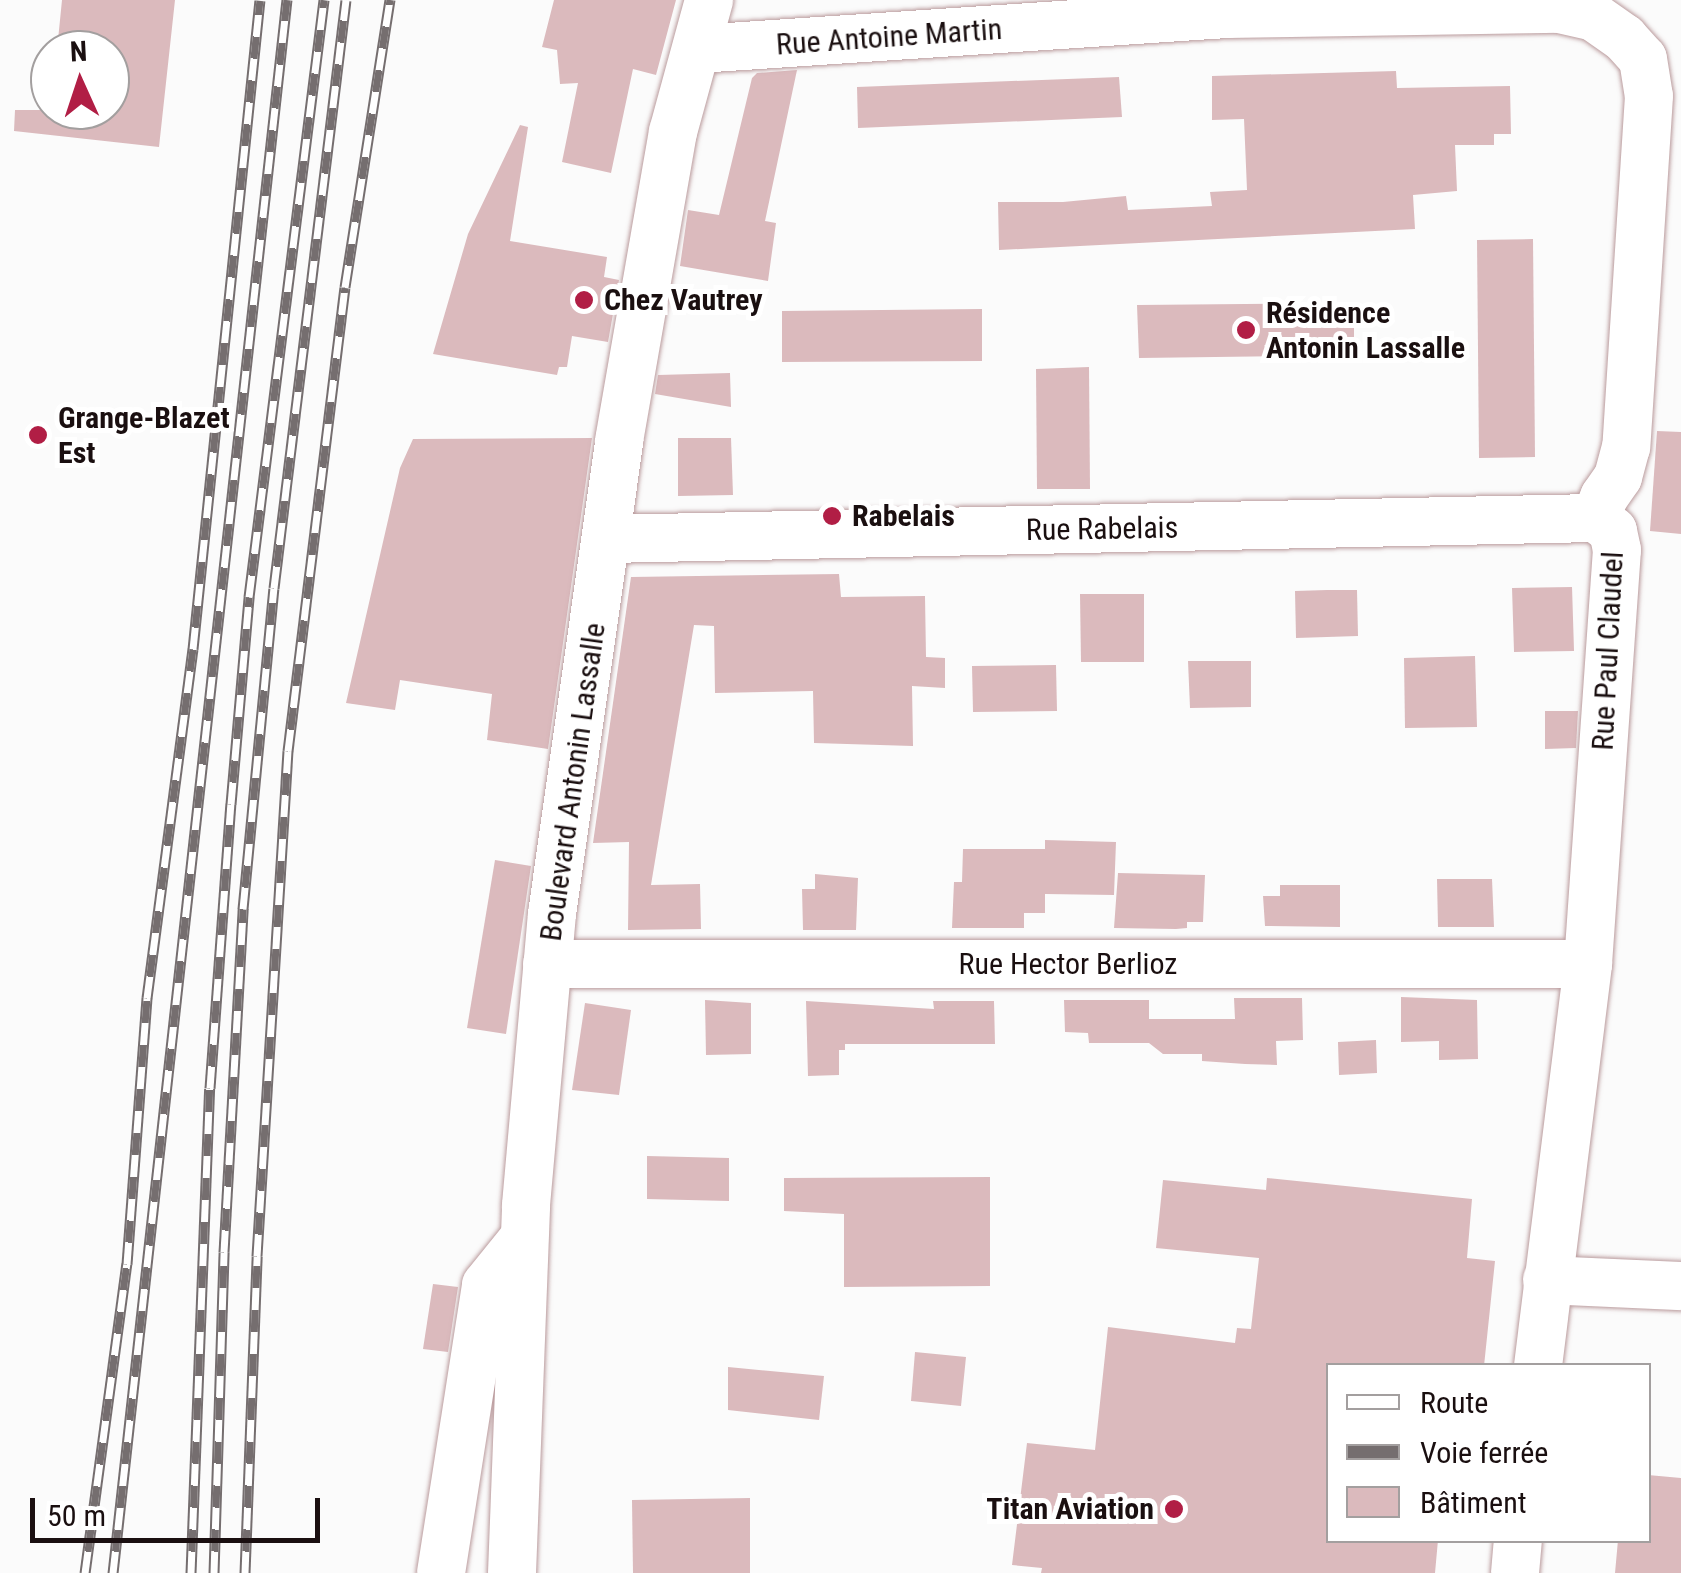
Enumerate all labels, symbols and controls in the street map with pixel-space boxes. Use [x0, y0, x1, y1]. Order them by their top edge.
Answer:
street label: Rue Antoine Martin [775, 11, 1003, 63]
north arrow [30, 30, 130, 130]
text: N [69, 35, 88, 68]
place label: Chez Vautrey [604, 282, 763, 318]
marker: Chez Vautrey [573, 289, 595, 311]
place label: Résidence Antonin Lassalle [1266, 295, 1465, 366]
marker: Résidence Antonin Lassalle [1235, 319, 1257, 341]
place label: Grange-Blazet Est [58, 400, 230, 470]
marker: Grange-Blazet Est [27, 424, 49, 446]
place label: Rabelais [852, 498, 955, 534]
marker: Rabelais [821, 505, 843, 527]
street label: Rue Rabelais [1026, 510, 1178, 548]
street label: Rue Paul Claudel [1585, 551, 1631, 751]
street label: Boulevard Antonin Lassalle [533, 621, 613, 943]
street label: Rue Hector Berlioz [959, 946, 1177, 982]
legend [1326, 1363, 1651, 1543]
text: Route [1420, 1385, 1488, 1420]
text: Voie ferrée [1420, 1435, 1548, 1470]
scale bar [35, 1478, 325, 1540]
text: Bâtiment [1420, 1485, 1527, 1520]
place label: Titan Aviation [986, 1491, 1154, 1527]
text: 50 m [47, 1498, 106, 1533]
marker: Titan Aviation [1163, 1498, 1185, 1520]

